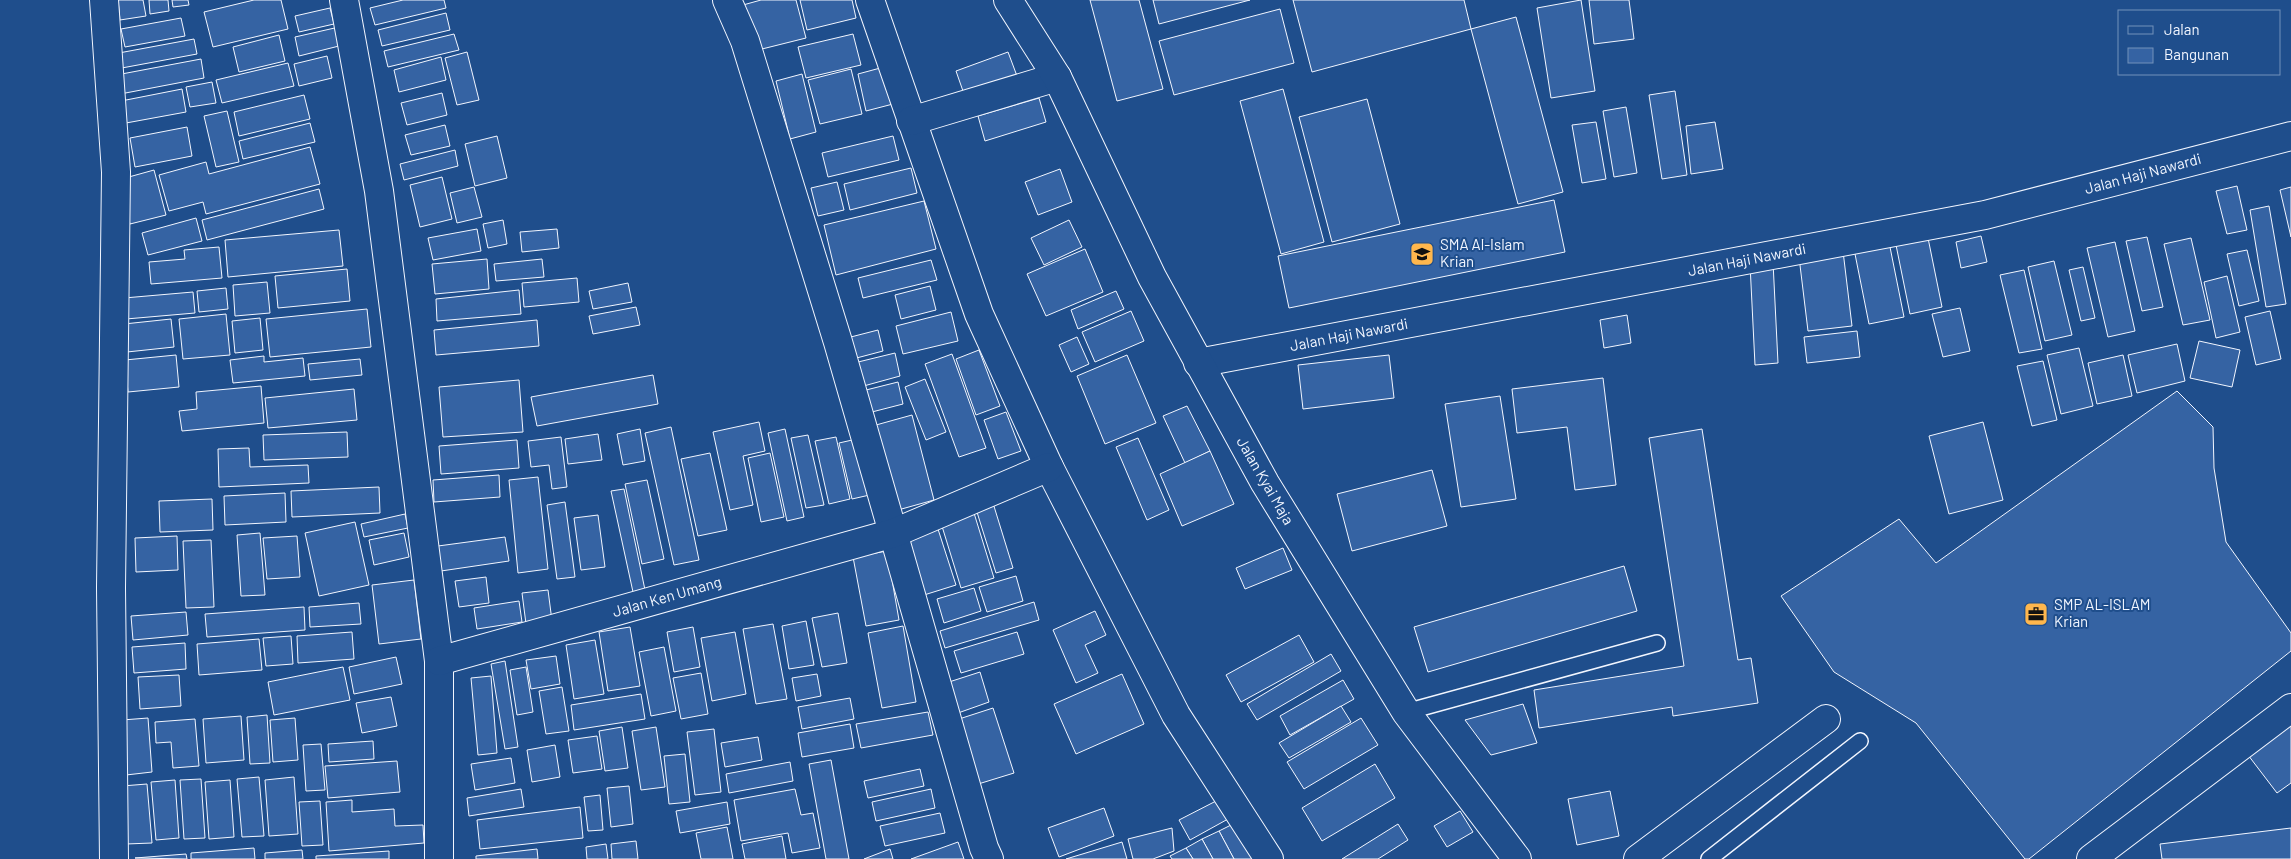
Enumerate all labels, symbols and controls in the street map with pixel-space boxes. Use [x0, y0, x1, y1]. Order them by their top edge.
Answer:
legend [2118, 10, 2281, 75]
text: Jalan [2164, 20, 2200, 38]
text: Bangunan [2164, 45, 2229, 63]
street label: Jalan Haji Nawardi [2082, 149, 2203, 197]
place label: SMA Al-Islam Krian [1440, 235, 1525, 270]
street label: Jalan Haji Nawardi [1686, 239, 1807, 279]
school or university icon: SMA Al-Islam Krian [1409, 241, 1435, 267]
street label: Jalan Haji Nawardi [1288, 314, 1409, 354]
street label: Jalan Kyai Maja [1233, 433, 1298, 528]
street label: Jalan Ken Umang [610, 572, 723, 620]
place label: SMP AL-ISLAM Krian [2054, 595, 2151, 630]
office icon: SMP AL-ISLAM Krian [2023, 601, 2049, 627]

